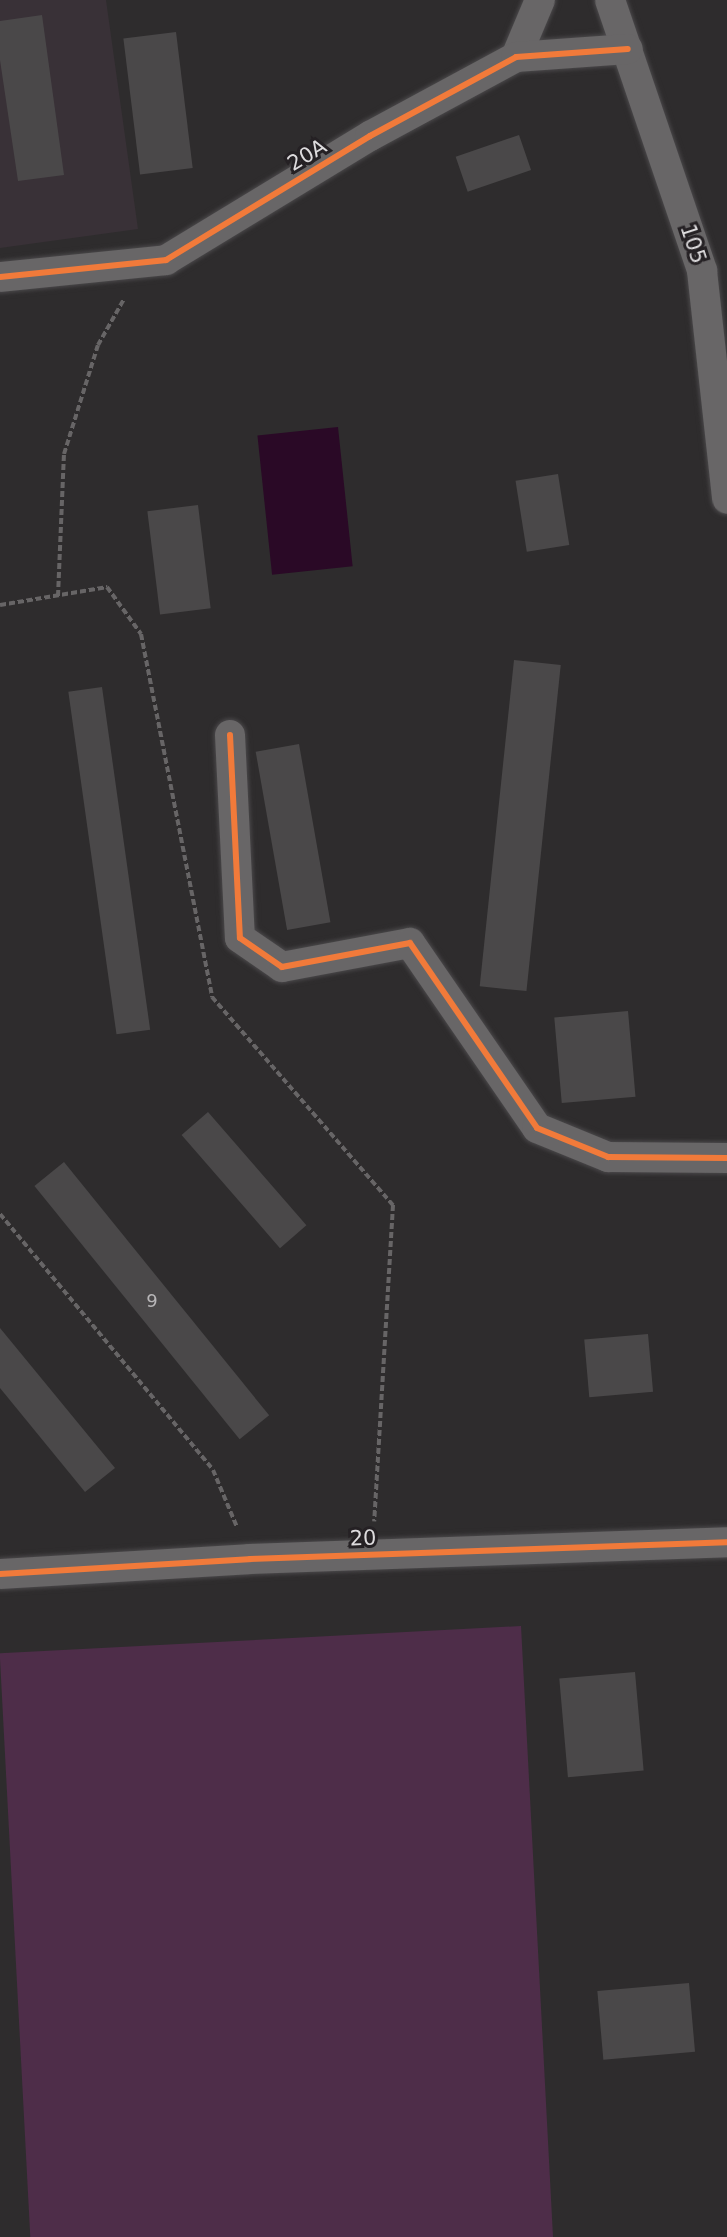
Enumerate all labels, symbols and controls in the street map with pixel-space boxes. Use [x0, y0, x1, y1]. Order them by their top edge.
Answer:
street label: 20A [283, 134, 331, 176]
street label: 105 [675, 221, 711, 267]
house number: 9 [146, 1290, 158, 1312]
street label: 20 [349, 1525, 377, 1551]

